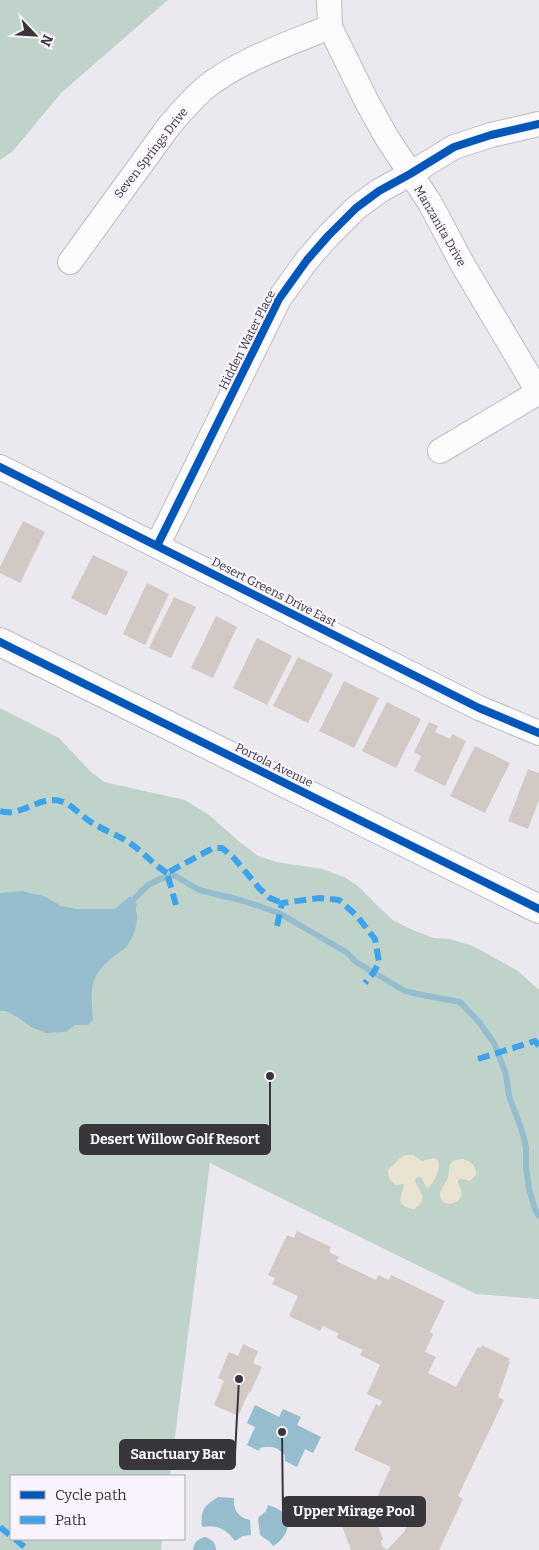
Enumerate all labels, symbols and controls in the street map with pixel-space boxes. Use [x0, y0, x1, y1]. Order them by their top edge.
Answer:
north arrow [10, 10, 60, 60]
text: N [36, 32, 56, 49]
street label: Seven Springs Drive [111, 105, 191, 201]
street label: Manzanita Drive [411, 183, 469, 269]
street label: Hidden Water Place [216, 288, 278, 392]
street label: Desert Greens Drive East [209, 554, 339, 630]
street label: Portola Avenue [233, 740, 315, 790]
callout: Desert Willow Golf Resort [80, 1125, 270, 1154]
text: Desert Willow Golf Resort [90, 1131, 260, 1148]
callout: Sanctuary Bar [120, 1440, 235, 1469]
text: Sanctuary Bar [131, 1446, 226, 1463]
legend [10, 1475, 185, 1540]
text: Cycle path [55, 1486, 127, 1504]
callout: Upper Mirage Pool [283, 1497, 425, 1526]
text: Upper Mirage Pool [293, 1503, 416, 1520]
text: Path [55, 1511, 87, 1529]

